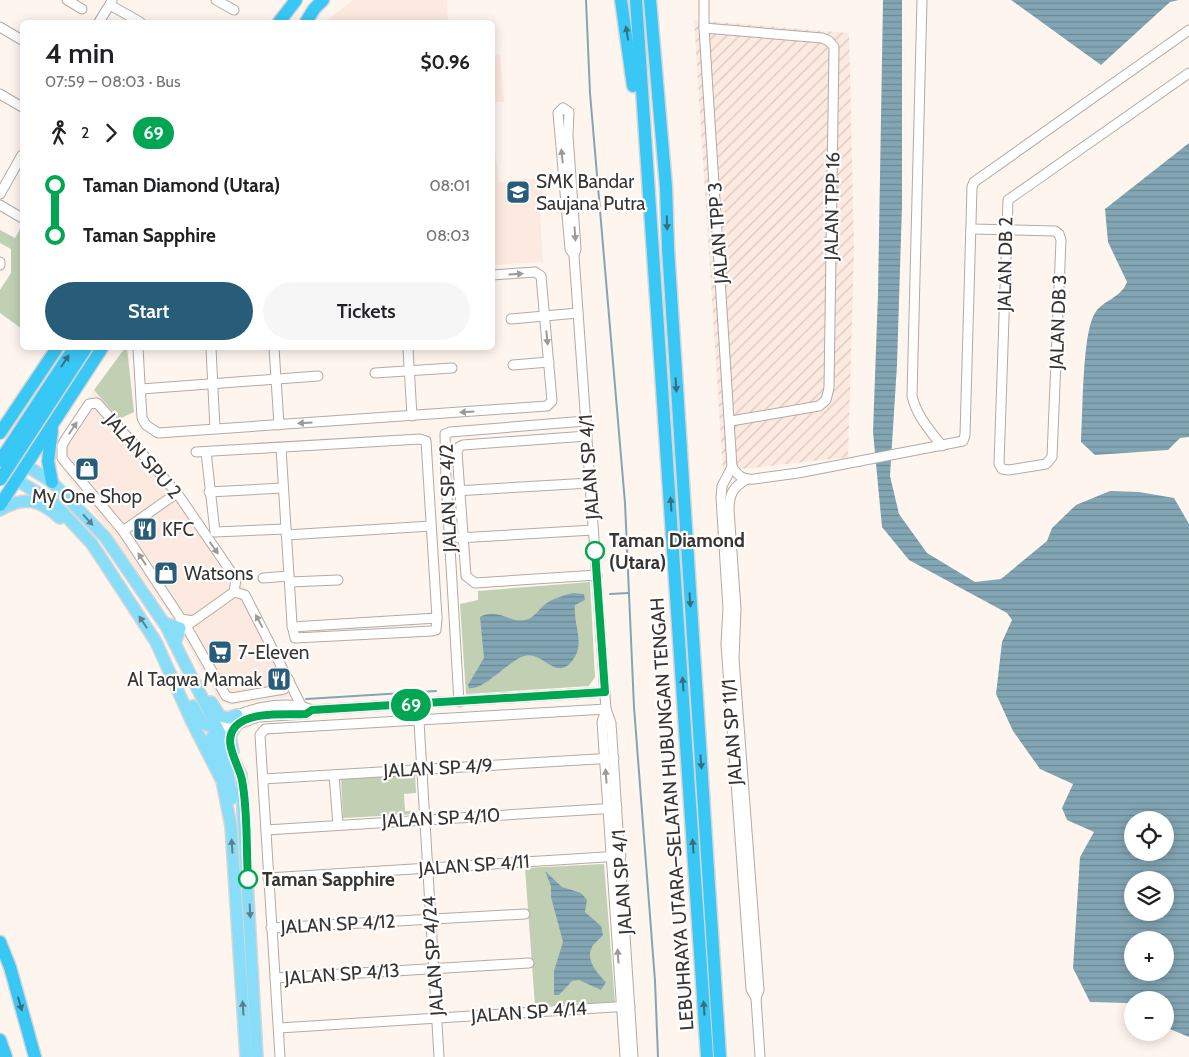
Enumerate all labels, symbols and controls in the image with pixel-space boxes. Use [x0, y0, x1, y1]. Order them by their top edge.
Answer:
one-way arrow [623, 24, 631, 40]
text: 4 min [45, 36, 115, 70]
text: $0.96 [420, 51, 470, 74]
text: 07:59 – 08:03 · Bus [45, 72, 181, 91]
icon: walk [45, 119, 73, 147]
icon: forward [97, 119, 125, 147]
text: 69 [143, 122, 164, 144]
text: 2 [81, 123, 89, 142]
one-way arrow [558, 147, 566, 163]
street label: JALAN TPP 16 [820, 152, 844, 261]
place label: SMK Bandar Saujana Putra [536, 170, 645, 215]
text: Taman Diamond (Utara) [83, 174, 280, 197]
text: 08:01 [429, 176, 470, 195]
school or university icon: SMK Bandar Saujana Putra [505, 179, 531, 205]
street label: JALAN TPP 3 [703, 181, 733, 286]
one-way arrow [663, 215, 671, 231]
street label: JALAN DB 2 [993, 216, 1017, 313]
text: Taman Sapphire [83, 224, 216, 247]
text: 08:03 [426, 226, 470, 245]
one-way arrow [572, 226, 580, 242]
one-way arrow [508, 269, 524, 277]
street label: JALAN DB 3 [1045, 274, 1071, 371]
button: Start [45, 282, 253, 340]
button: Tickets [263, 282, 470, 340]
one-way arrow [543, 330, 551, 346]
one-way arrow [60, 355, 69, 368]
one-way arrow [673, 378, 681, 394]
street label: JALAN SPU 2 [99, 408, 186, 503]
one-way arrow [459, 409, 475, 417]
street label: JALAN SP 4/1 [574, 414, 604, 521]
one-way arrow [297, 420, 313, 428]
one-way arrow [68, 421, 78, 435]
street label: JALAN SP 4/2 [435, 443, 461, 554]
shop icon: My One Shop [74, 456, 100, 482]
place label: My One Shop [32, 485, 142, 508]
one-way arrow [666, 496, 674, 512]
one-way arrow [83, 513, 94, 526]
restaurant icon: KFC [132, 516, 158, 542]
place label: KFC [162, 518, 195, 541]
place label: Taman Diamond (Utara) [609, 529, 745, 574]
one-way arrow [209, 541, 219, 555]
marker: Taman Diamond (Utara) [585, 541, 605, 561]
one-way arrow [137, 552, 147, 566]
shop icon: Watsons [153, 560, 179, 586]
place label: Watsons [184, 562, 253, 585]
one-way arrow [687, 592, 695, 608]
street label: LEBUHRAYA UTARA–SELATAN HUBUNGAN TENGAH [645, 597, 699, 1031]
one-way arrow [255, 614, 264, 628]
one-way arrow [138, 615, 148, 628]
supermarket icon: 7-Eleven [207, 639, 233, 665]
place label: 7-Eleven [238, 641, 309, 664]
restaurant icon: Al Taqwa Mamak [266, 666, 292, 692]
place label: Al Taqwa Mamak [127, 668, 262, 691]
one-way arrow [678, 676, 686, 692]
street label: JALAN SP 11/1 [717, 678, 747, 787]
line badge: 69 [388, 689, 434, 721]
text: 69 [401, 694, 421, 716]
street label: JALAN SP 4/9 [382, 754, 493, 782]
one-way arrow [697, 754, 705, 770]
one-way arrow [602, 768, 610, 784]
street label: JALAN SP 4/10 [380, 803, 501, 833]
map controls [1124, 811, 1174, 1041]
button: locate [1124, 811, 1174, 861]
street label: JALAN SP 4/1 [607, 829, 637, 936]
one-way arrow [227, 838, 235, 854]
one-way arrow [689, 838, 697, 854]
street label: JALAN SP 4/11 [417, 850, 530, 880]
place label: Taman Sapphire [262, 868, 395, 891]
marker: Taman Sapphire [238, 869, 258, 889]
button: layers [1124, 871, 1174, 921]
street label: JALAN SP 4/24 [417, 895, 449, 1018]
one-way arrow [246, 903, 254, 919]
street label: JALAN SP 4/12 [279, 910, 396, 939]
button: + [1124, 931, 1174, 981]
one-way arrow [614, 948, 622, 964]
street label: JALAN SP 4/13 [283, 959, 400, 990]
button: − [1124, 991, 1174, 1041]
street label: JALAN SP 4/14 [469, 996, 588, 1028]
one-way arrow [17, 997, 25, 1012]
one-way arrow [239, 1000, 247, 1016]
one-way arrow [700, 1000, 708, 1016]

